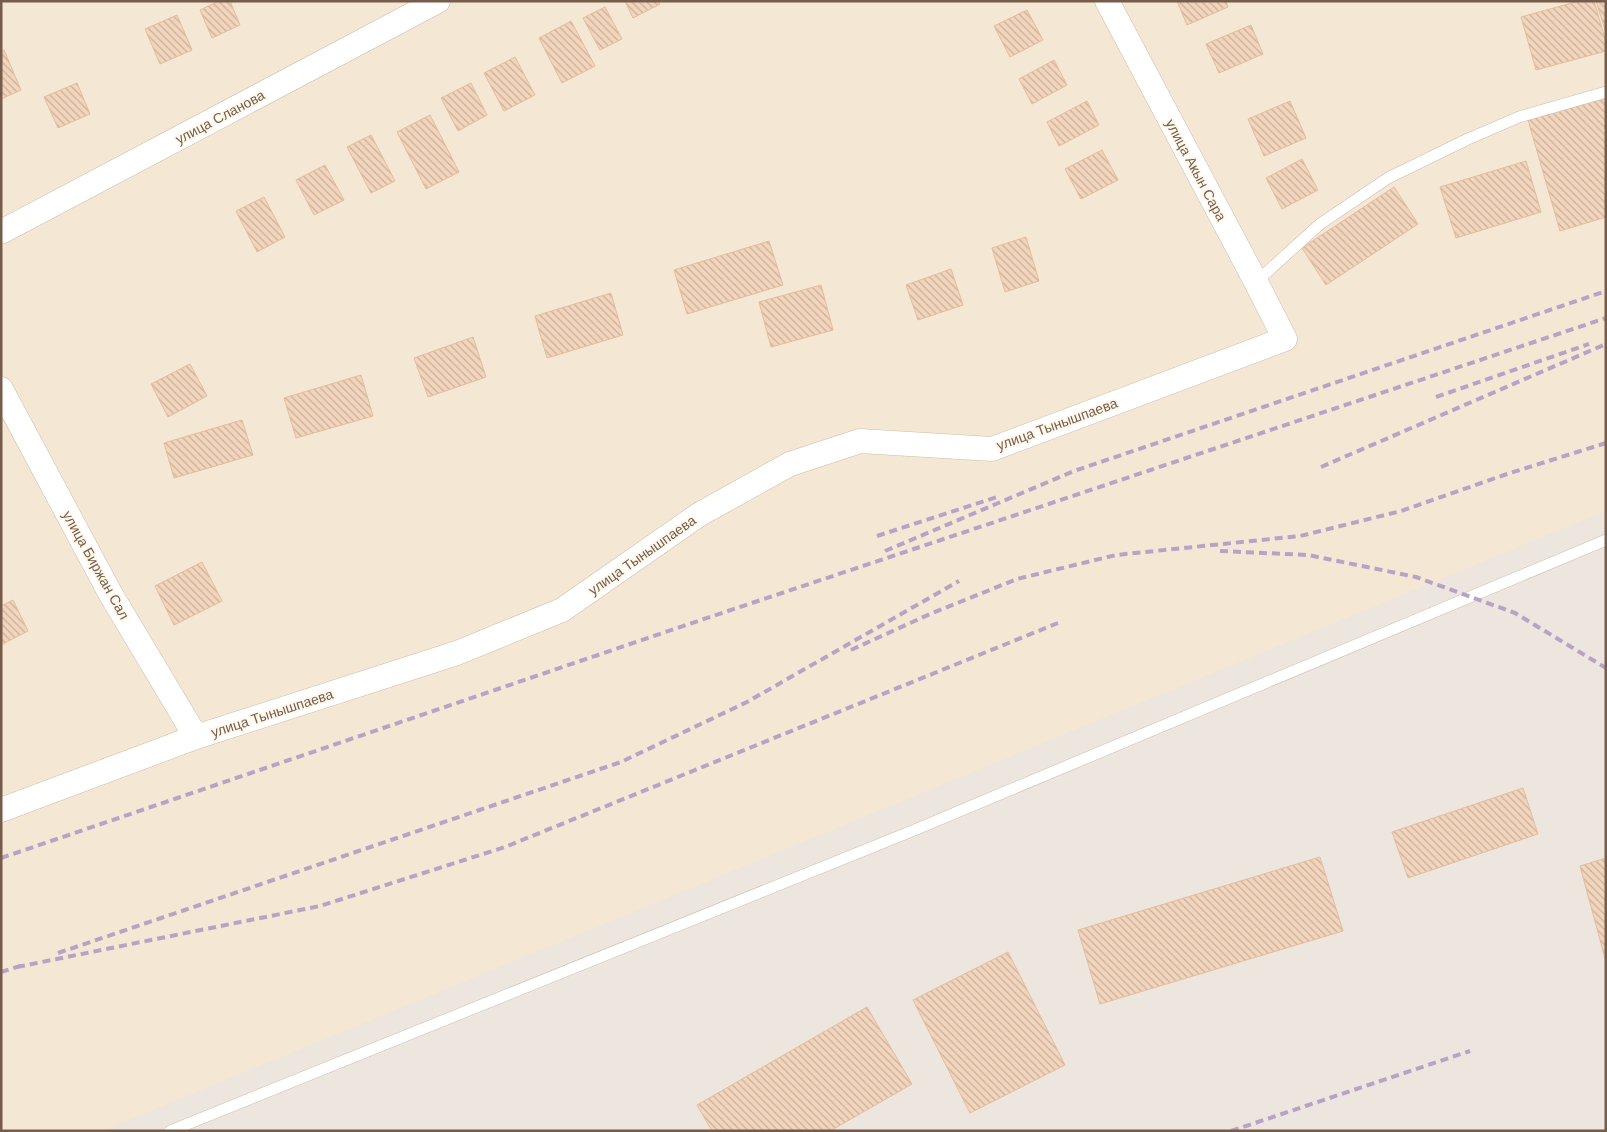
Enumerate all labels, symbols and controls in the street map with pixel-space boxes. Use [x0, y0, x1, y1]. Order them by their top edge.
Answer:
street label: улица Сланова [172, 86, 268, 148]
street label: улица Акын Сара [1162, 116, 1231, 224]
street label: улица Тынышпаева [994, 394, 1120, 454]
street label: улица Биржан Сал [59, 507, 133, 623]
street label: улица Тынышпаева [585, 511, 700, 599]
street label: улица Тынышпаева [209, 685, 336, 741]

